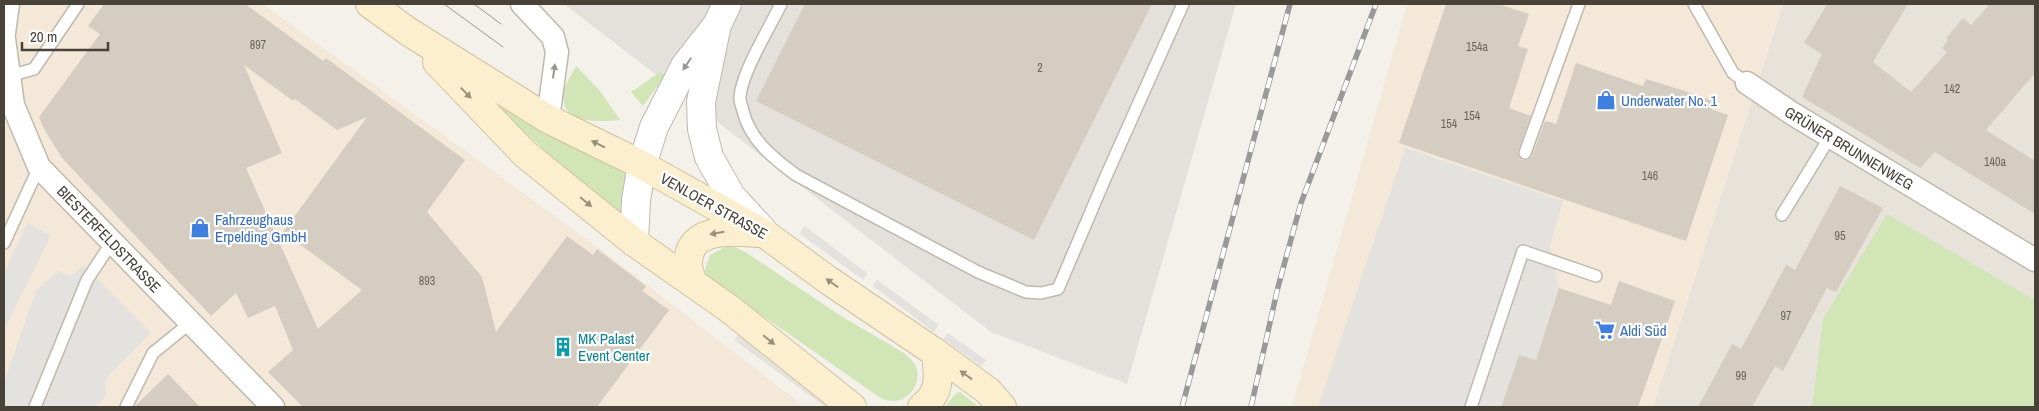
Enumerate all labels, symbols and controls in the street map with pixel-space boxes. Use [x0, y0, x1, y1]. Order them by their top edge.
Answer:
scale bar [22, 20, 109, 52]
text: 20 m [30, 26, 57, 47]
house number: 897 [250, 37, 267, 53]
house number: 154a [1466, 39, 1488, 55]
one-way arrow [683, 57, 692, 71]
house number: 2 [1037, 60, 1043, 76]
one-way arrow [551, 63, 559, 79]
house number: 142 [1944, 81, 1960, 97]
one-way arrow [460, 86, 472, 98]
shop icon: Underwater No. 1 [1595, 89, 1617, 111]
place label: Underwater No. 1 [1621, 90, 1718, 111]
street label: GRÜNER BRUNNENWEG [1781, 101, 1917, 195]
house number: 154 [1464, 108, 1481, 124]
house number: 154 [1441, 116, 1458, 132]
one-way arrow [591, 140, 605, 148]
house number: 140a [1984, 154, 2006, 170]
street label: VENLOER STRASSE [657, 168, 771, 244]
house number: 146 [1642, 168, 1658, 184]
street label: BIESTERFELDSTRASSE [52, 181, 166, 297]
one-way arrow [579, 197, 592, 208]
place label: Fahrzeughaus Erpelding GmbH [215, 209, 307, 247]
shop icon: Fahrzeughaus Erpelding GmbH [189, 217, 211, 239]
house number: 95 [1835, 228, 1846, 244]
one-way arrow [708, 230, 724, 238]
house number: 893 [419, 273, 435, 289]
one-way arrow [825, 278, 839, 288]
house number: 97 [1781, 308, 1792, 324]
supermarket icon: Aldi Süd [1594, 319, 1616, 341]
place label: Aldi Süd [1619, 320, 1667, 341]
place label: MK Palast Event Center [578, 328, 650, 366]
one-way arrow [762, 335, 775, 346]
building icon: MK Palast Event Center [552, 336, 574, 358]
house number: 99 [1736, 368, 1746, 384]
one-way arrow [959, 370, 973, 380]

